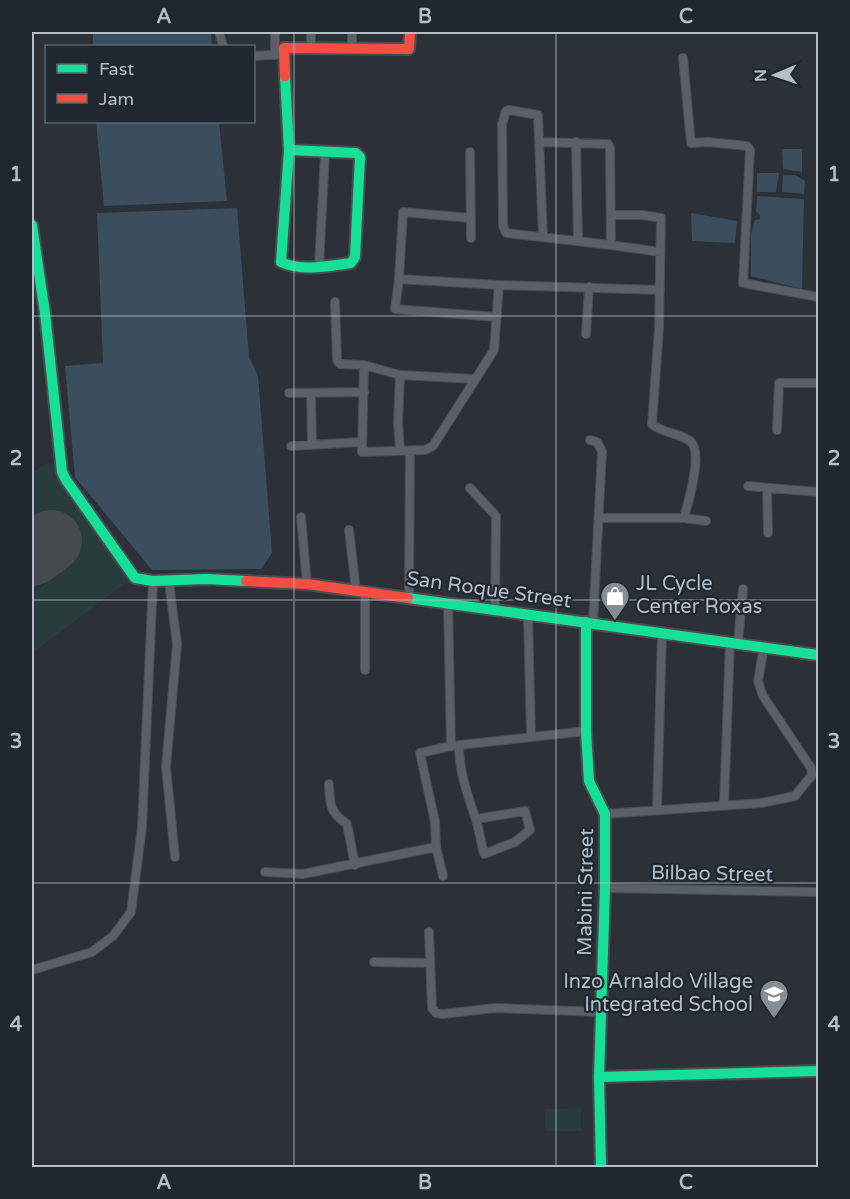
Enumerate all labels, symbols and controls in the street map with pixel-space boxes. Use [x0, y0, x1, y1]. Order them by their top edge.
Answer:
text: A [157, 5, 172, 29]
text: B [418, 5, 432, 29]
text: C [679, 5, 693, 29]
legend [45, 45, 255, 123]
north arrow [745, 45, 805, 105]
text: Fast [99, 58, 134, 80]
text: N [751, 69, 771, 82]
text: Jam [99, 88, 134, 110]
text: 1 [10, 163, 22, 187]
text: 1 [828, 163, 840, 187]
text: 2 [10, 447, 22, 471]
text: 2 [828, 447, 840, 471]
street label: San Roque Street [405, 567, 573, 613]
place label: JL Cycle Center Roxas [636, 572, 762, 619]
shop icon: JL Cycle Center Roxas [599, 580, 631, 622]
text: 3 [10, 730, 22, 754]
text: 3 [828, 730, 840, 754]
street label: Mabini Street [573, 828, 599, 956]
street label: Bilbao Street [651, 861, 774, 887]
place label: Inzo Arnaldo Village Integrated School [563, 970, 753, 1017]
school or university icon: Inzo Arnaldo Village Integrated School [758, 978, 790, 1020]
text: 4 [10, 1013, 23, 1037]
text: 4 [828, 1013, 841, 1037]
text: A [157, 1171, 172, 1195]
text: B [418, 1171, 432, 1195]
text: C [679, 1171, 693, 1195]

